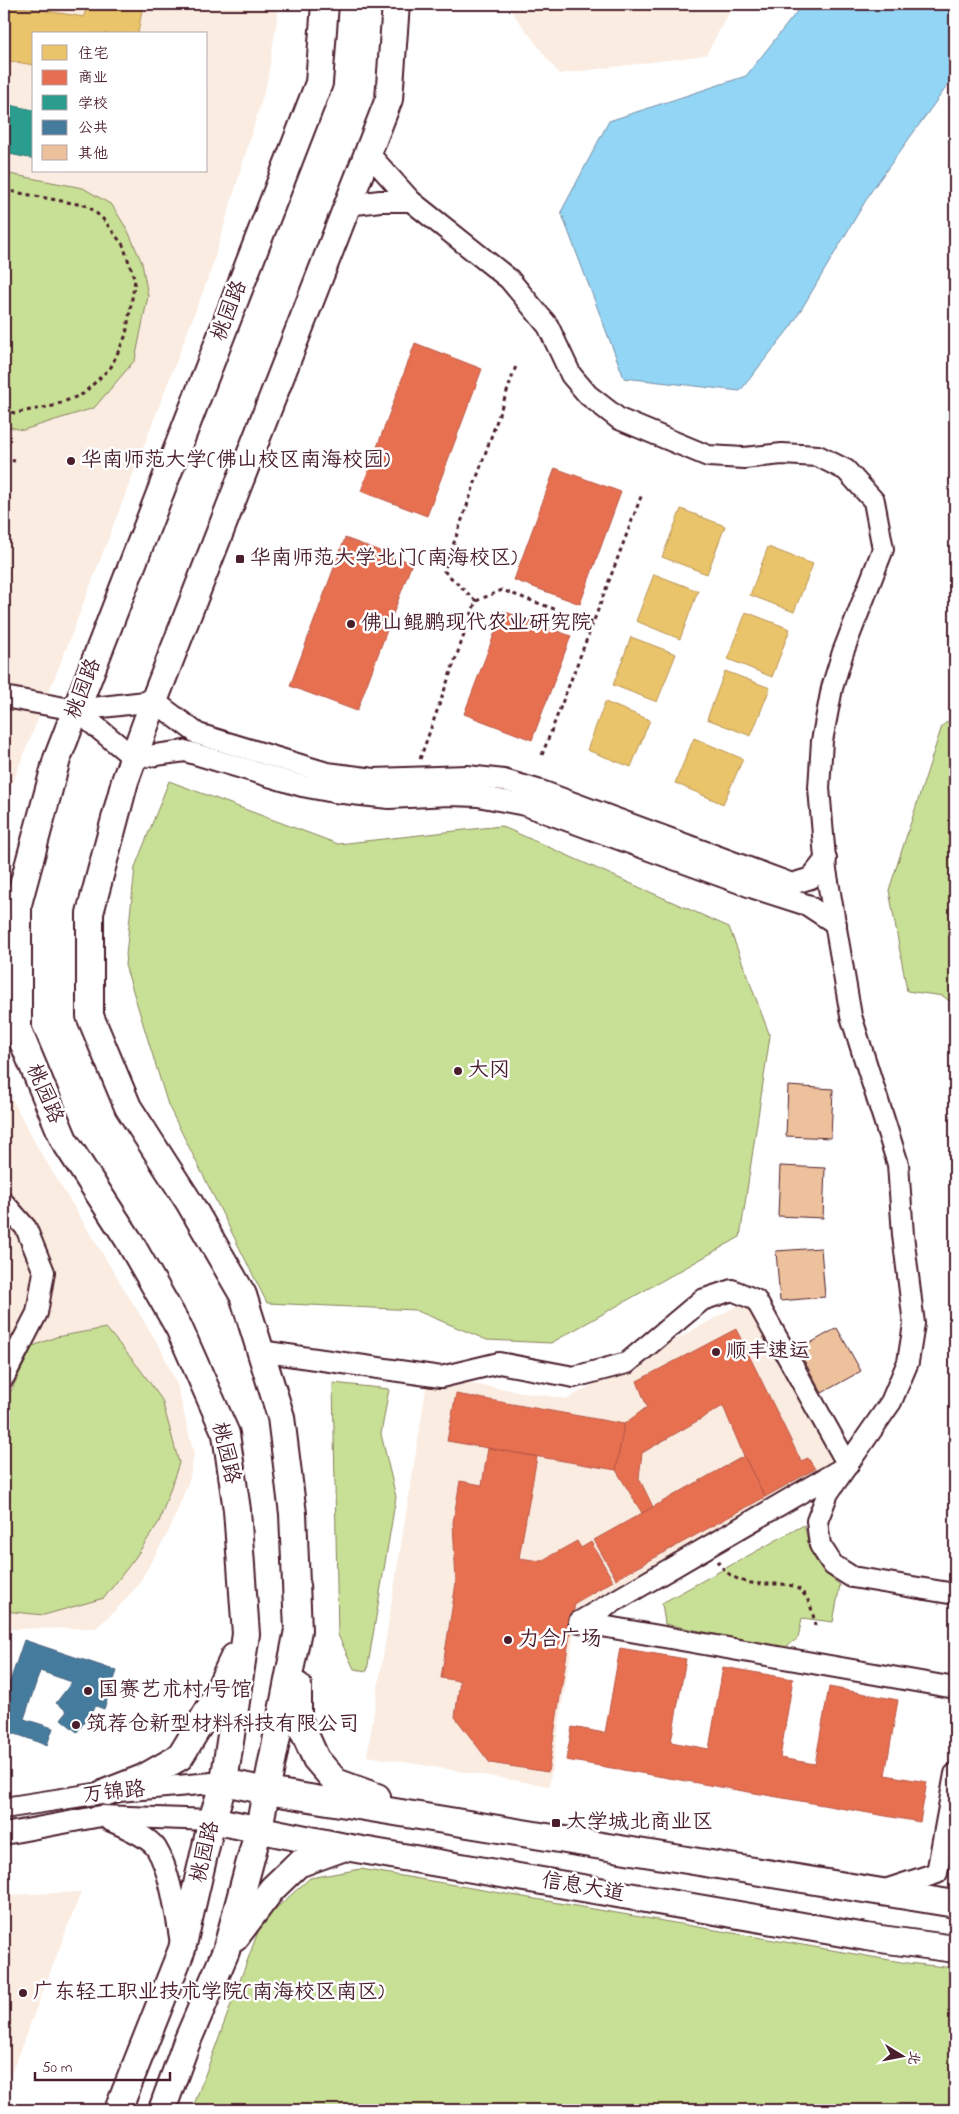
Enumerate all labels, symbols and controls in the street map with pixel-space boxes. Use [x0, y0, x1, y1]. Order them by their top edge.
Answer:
legend [32, 32, 208, 172]
text: 住宅 [78, 43, 108, 65]
text: 商业 [78, 67, 108, 89]
text: 学校 [78, 93, 108, 115]
text: 公共 [78, 117, 108, 139]
text: 其他 [78, 143, 108, 165]
street label: 桃园路 [205, 276, 255, 346]
place label: 华南师范大学(佛山校区南海校园) [81, 446, 390, 476]
marker: 华南师范大学(佛山校区南海校园) [65, 455, 77, 467]
place label: 华南师范大学北门(南海校区) [250, 544, 517, 574]
marker: 华南师范大学北门(南海校区) [234, 553, 246, 565]
place label: 佛山鲲鹏现代农业研究院 [361, 609, 592, 639]
marker: 佛山鲲鹏现代农业研究院 [345, 618, 357, 630]
street label: 桃园路 [59, 654, 109, 724]
place label: 大冈 [468, 1056, 510, 1086]
street label: 桃园路 [18, 1059, 70, 1129]
marker: 大冈 [452, 1065, 464, 1077]
place label: 顺丰速运 [726, 1337, 810, 1367]
marker: 顺丰速运 [710, 1346, 722, 1358]
street label: 桃园路 [203, 1419, 247, 1487]
place label: 力合广场 [518, 1625, 602, 1655]
marker: 力合广场 [502, 1634, 514, 1646]
place label: 国赛艺术村1号馆 [98, 1676, 252, 1706]
marker: 国赛艺术村1号馆 [82, 1685, 94, 1697]
place label: 筑荐仓新型材料科技有限公司 [86, 1710, 359, 1740]
marker: 筑荐仓新型材料科技有限公司 [70, 1719, 82, 1731]
street label: 万锦路 [81, 1775, 147, 1811]
place label: 大学城北商业区 [566, 1808, 713, 1838]
marker: 大学城北商业区 [550, 1817, 562, 1829]
street label: 桃园路 [184, 1818, 228, 1886]
street label: 信息大道 [539, 1866, 627, 1910]
place label: 广东轻工职业技术学院(南海校区南区) [33, 1978, 384, 2008]
marker: 广东轻工职业技术学院(南海校区南区) [17, 1987, 29, 1999]
north arrow [876, 2032, 926, 2082]
scale bar [35, 2049, 170, 2081]
text: 北 [902, 2049, 925, 2067]
text: 50 m [42, 2057, 73, 2079]

